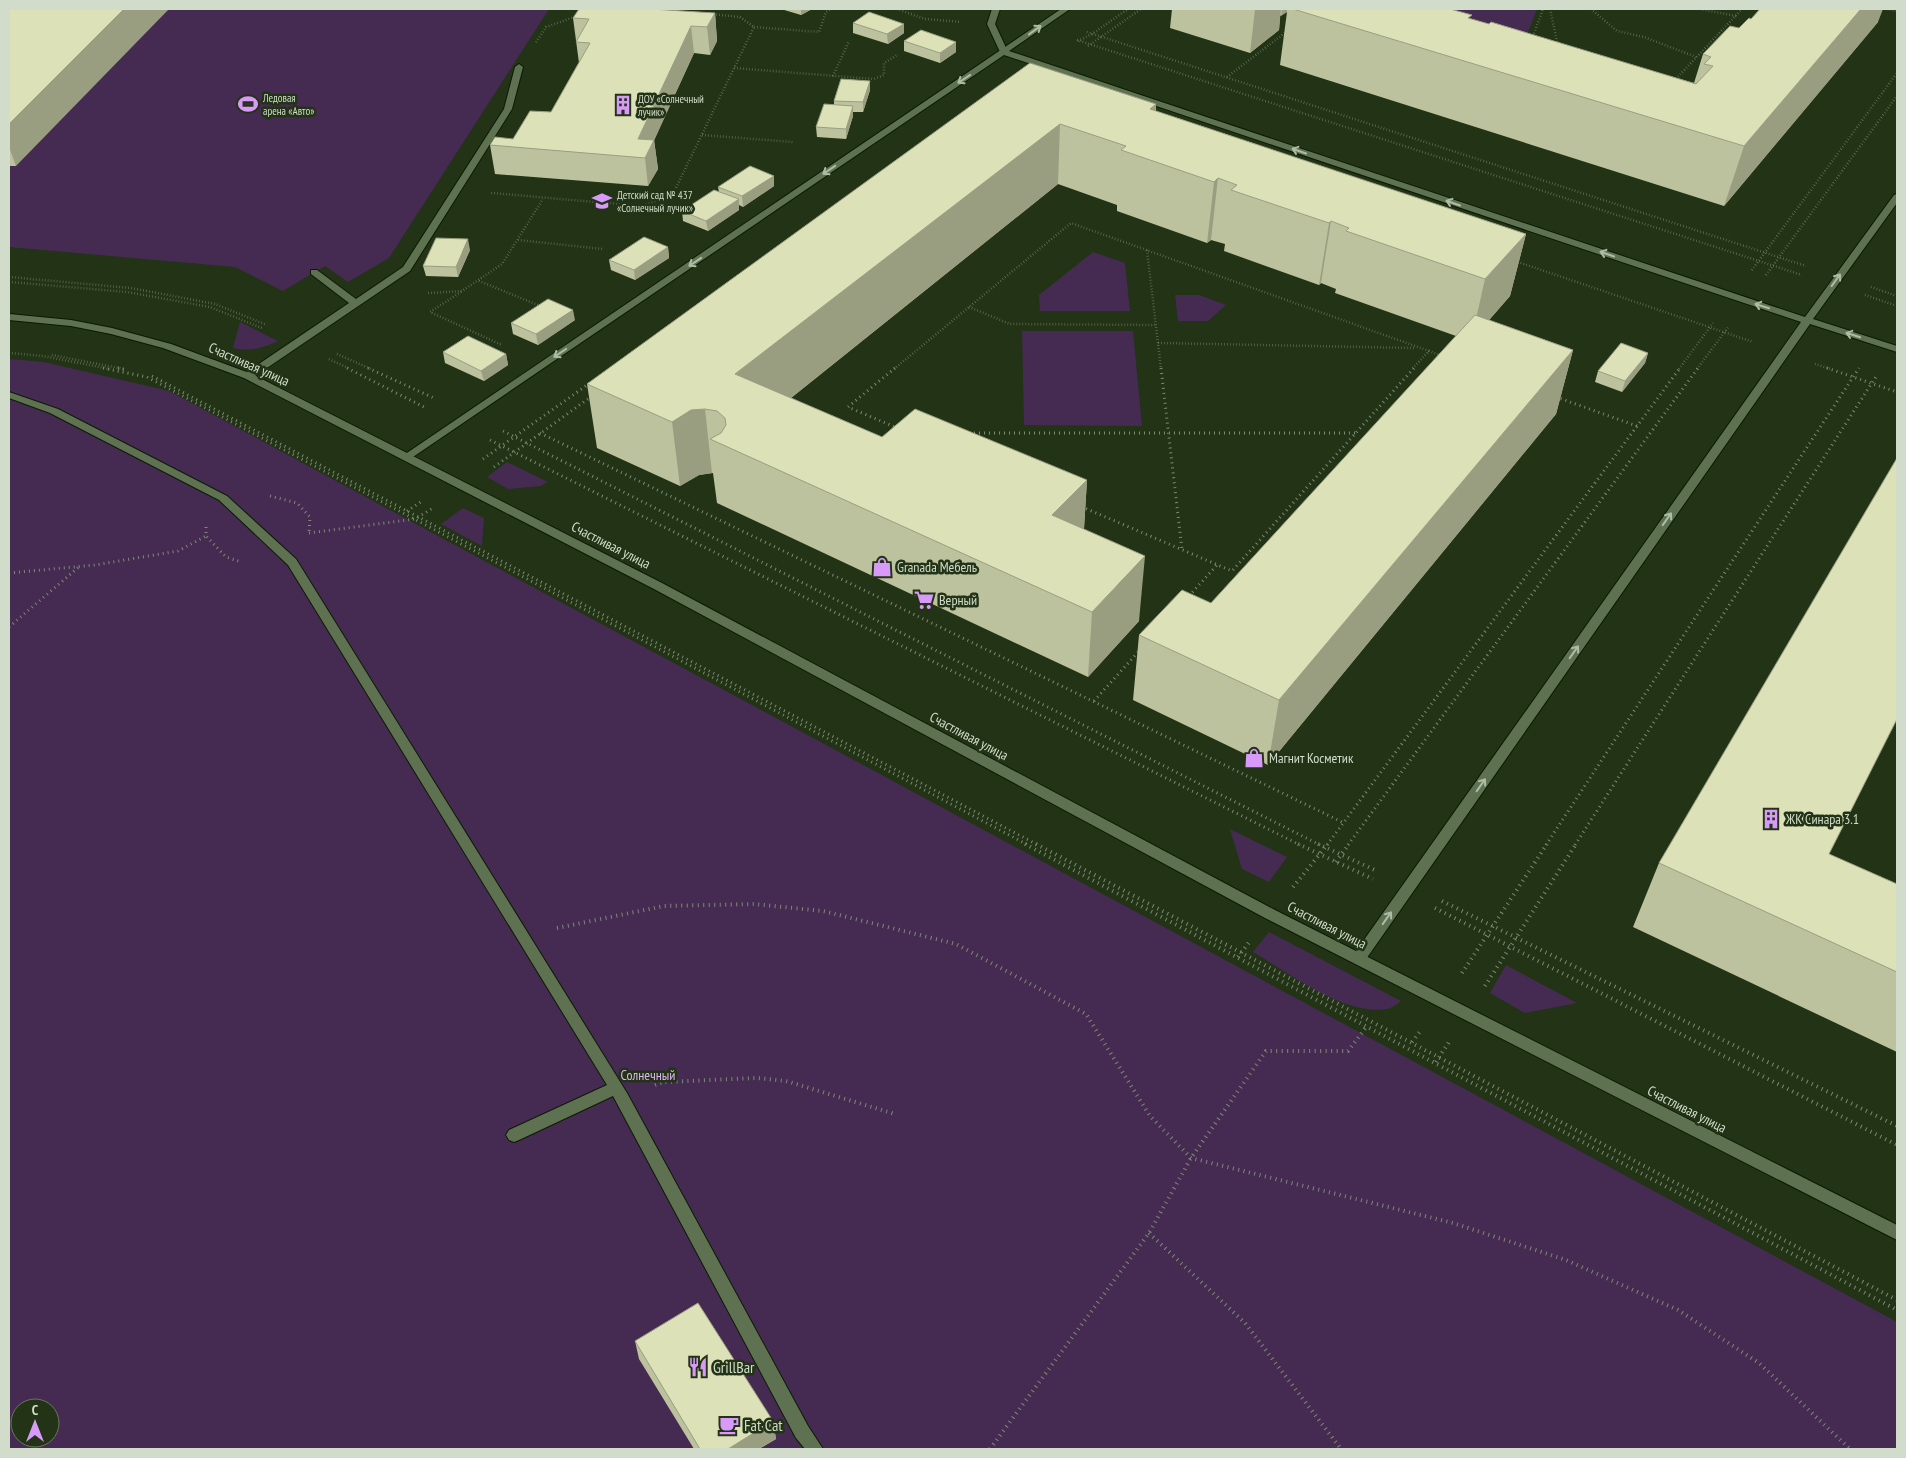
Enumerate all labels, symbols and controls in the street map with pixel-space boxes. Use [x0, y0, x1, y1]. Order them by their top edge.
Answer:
one-way arrow [1027, 25, 1041, 35]
one-way arrow [957, 74, 971, 84]
place label: Ледовая арена «Авто» [262, 91, 315, 118]
place label: ДОУ «Солнечный лучик» [637, 92, 704, 119]
sports icon: Ледовая арена «Авто» [237, 93, 259, 115]
building icon: ДОУ «Солнечный лучик» [612, 94, 634, 116]
one-way arrow [1292, 146, 1308, 155]
one-way arrow [823, 165, 837, 175]
place label: Детский сад № 437 «Солнечный лучик» [617, 188, 693, 215]
school or university icon: Детский сад № 437 «Солнечный лучик» [591, 190, 613, 212]
one-way arrow [1446, 197, 1462, 207]
one-way arrow [1600, 249, 1616, 259]
one-way arrow [688, 256, 702, 267]
one-way arrow [1831, 274, 1841, 288]
one-way arrow [1754, 300, 1770, 310]
one-way arrow [1845, 329, 1861, 339]
street label: Счастливая улица [206, 338, 292, 390]
one-way arrow [554, 348, 568, 358]
one-way arrow [1662, 513, 1672, 527]
street label: Счастливая улица [568, 517, 654, 573]
shop icon: Granada Мебель [871, 556, 893, 578]
place label: Granada Мебель [897, 558, 977, 576]
supermarket icon: Верный [913, 589, 935, 611]
place label: Верный [939, 591, 977, 609]
one-way arrow [1569, 646, 1579, 660]
street label: Счастливая улица [927, 708, 1011, 764]
shop icon: Магнит Косметик [1243, 747, 1265, 769]
place label: Магнит Косметик [1269, 749, 1354, 767]
one-way arrow [1476, 779, 1486, 793]
building icon: ЖК Синара 3.1 [1760, 808, 1782, 830]
place label: ЖК Синара 3.1 [1785, 810, 1859, 828]
street label: Счастливая улица [1284, 897, 1370, 953]
one-way arrow [1382, 911, 1392, 925]
park label: Солнечный [621, 1066, 675, 1084]
street label: Счастливая улица [1644, 1081, 1730, 1137]
restaurant icon: GrillBar [687, 1356, 709, 1378]
place label: GrillBar [713, 1357, 755, 1377]
north arrow [10, 1398, 60, 1448]
text: С [32, 1401, 39, 1419]
cafe icon: Fat Cat [718, 1414, 740, 1436]
place label: Fat Cat [744, 1415, 783, 1435]

